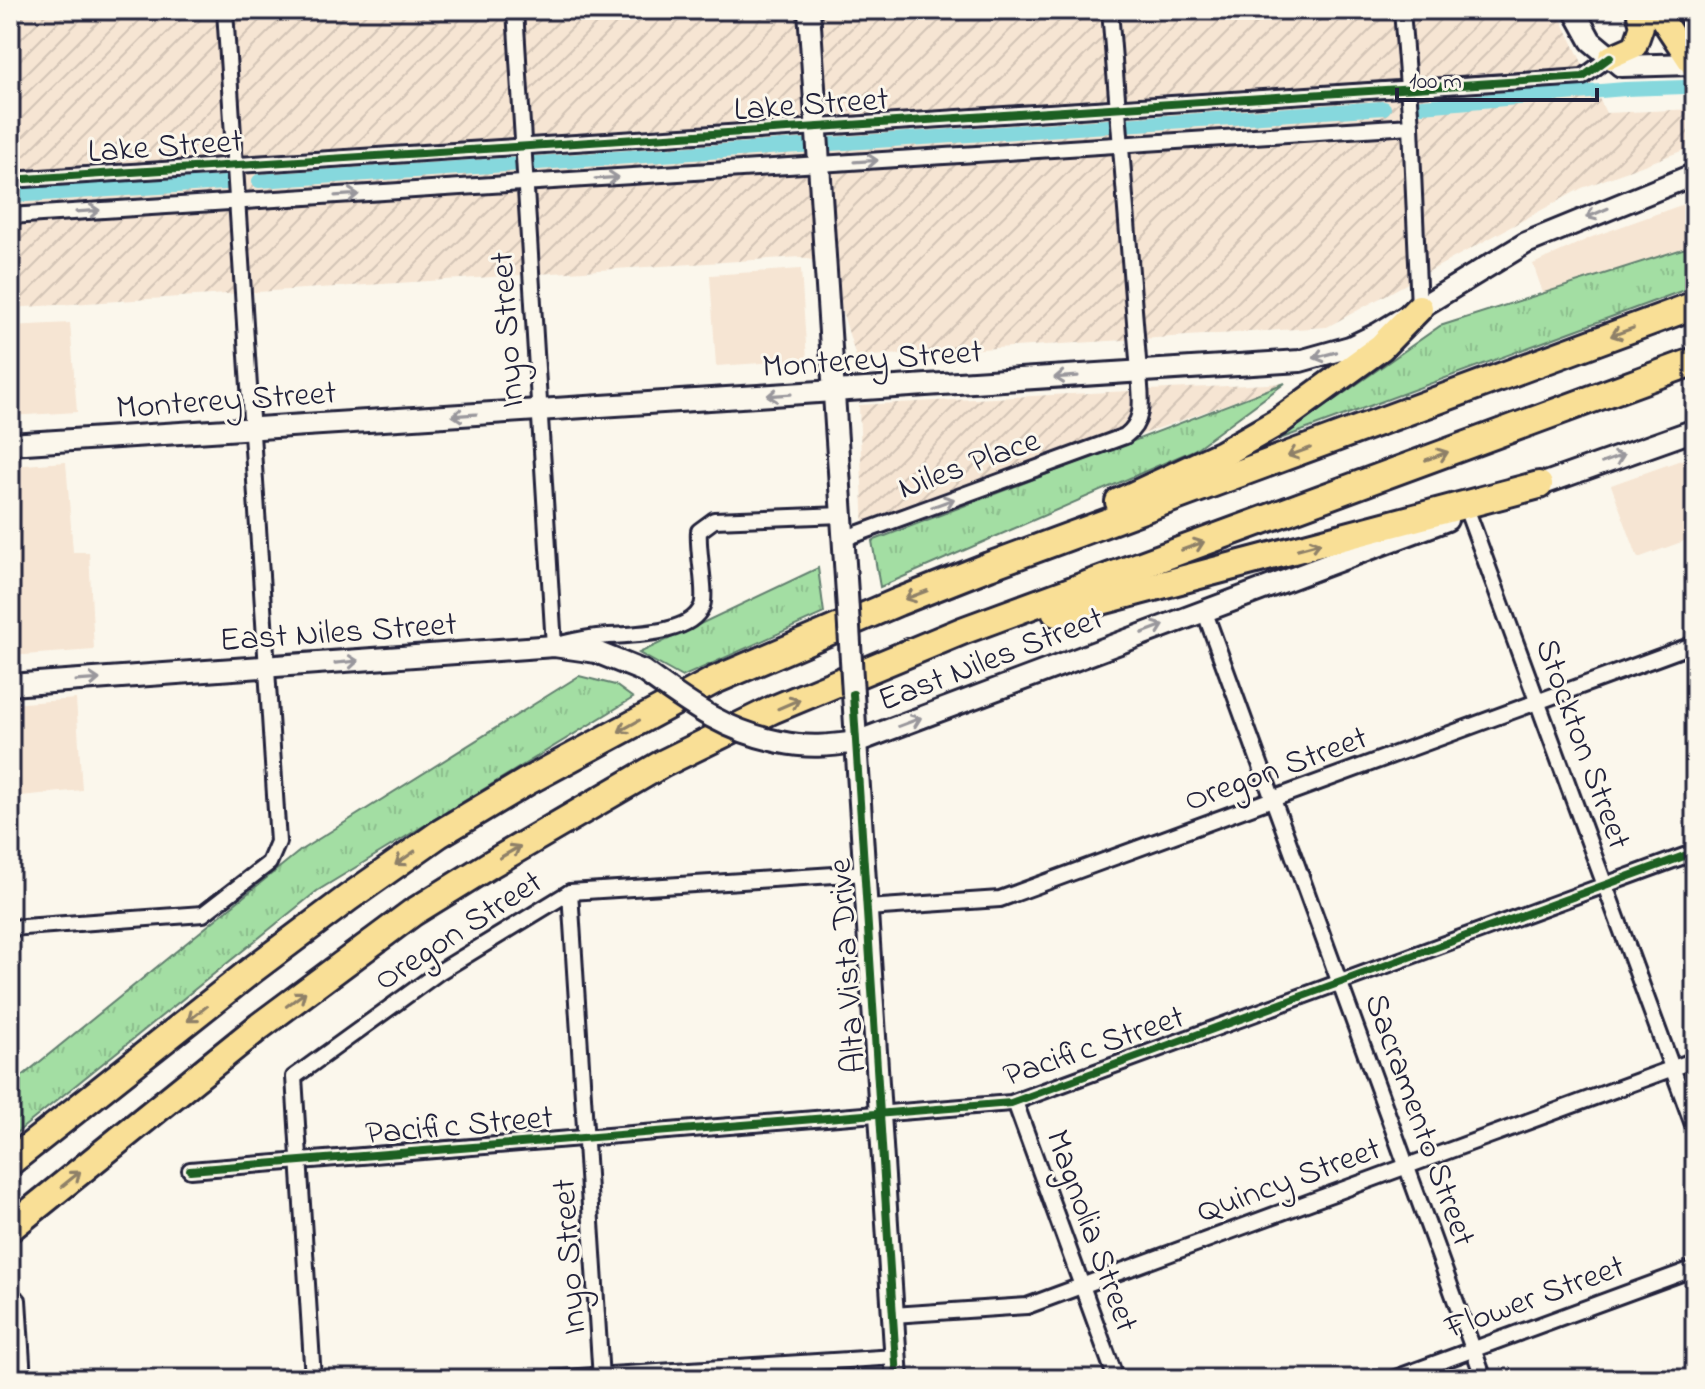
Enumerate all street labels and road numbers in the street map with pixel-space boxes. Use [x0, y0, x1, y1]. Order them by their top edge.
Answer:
street label: Lake Street [732, 76, 890, 136]
street label: Lake Street [86, 118, 244, 178]
street label: Inyo Street [479, 250, 539, 410]
street label: Monterey Street [761, 328, 984, 394]
street label: Monterey Street [115, 369, 338, 435]
street label: Niles Place [891, 417, 1048, 515]
street label: East Niles Street [872, 595, 1111, 727]
street label: East Niles Street [218, 601, 459, 667]
street label: Stockton Street [1520, 632, 1643, 857]
street label: Oregon Street [1178, 714, 1375, 827]
street label: Alta Vista Drive [816, 856, 881, 1075]
street label: Oregon Street [365, 859, 553, 1006]
street label: Sacramento Street [1349, 987, 1487, 1254]
street label: Pacific Street [997, 993, 1192, 1102]
street label: Pacific Street [363, 1094, 555, 1160]
street label: Magnolia Street [1030, 1123, 1150, 1340]
street label: Quincy Street [1190, 1125, 1388, 1238]
street label: Inyo Street [541, 1177, 601, 1337]
street label: Flower Street [1438, 1243, 1632, 1355]

